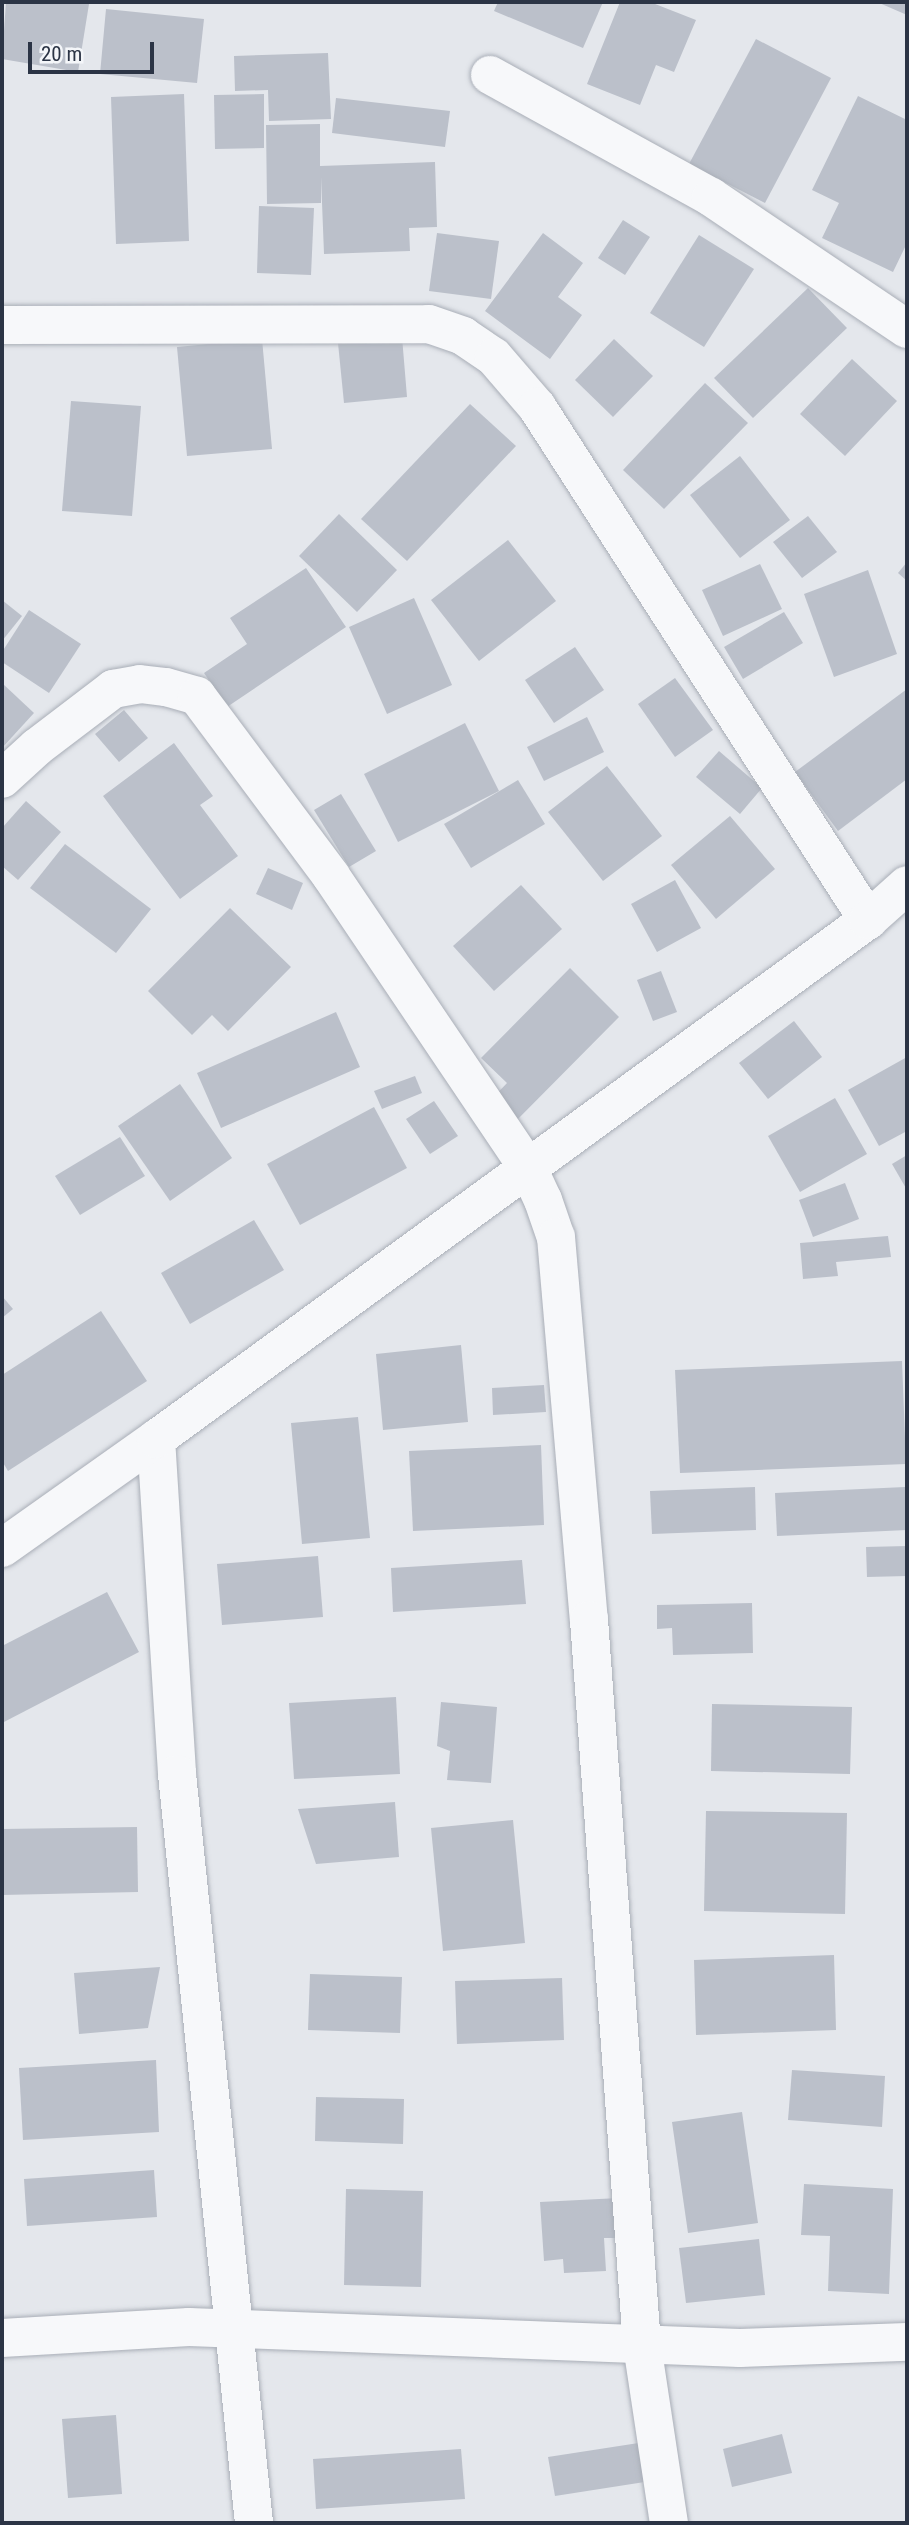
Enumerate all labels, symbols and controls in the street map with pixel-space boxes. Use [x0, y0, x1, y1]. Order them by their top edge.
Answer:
scale bar [32, 28, 158, 72]
text: 20 m [41, 42, 82, 66]

